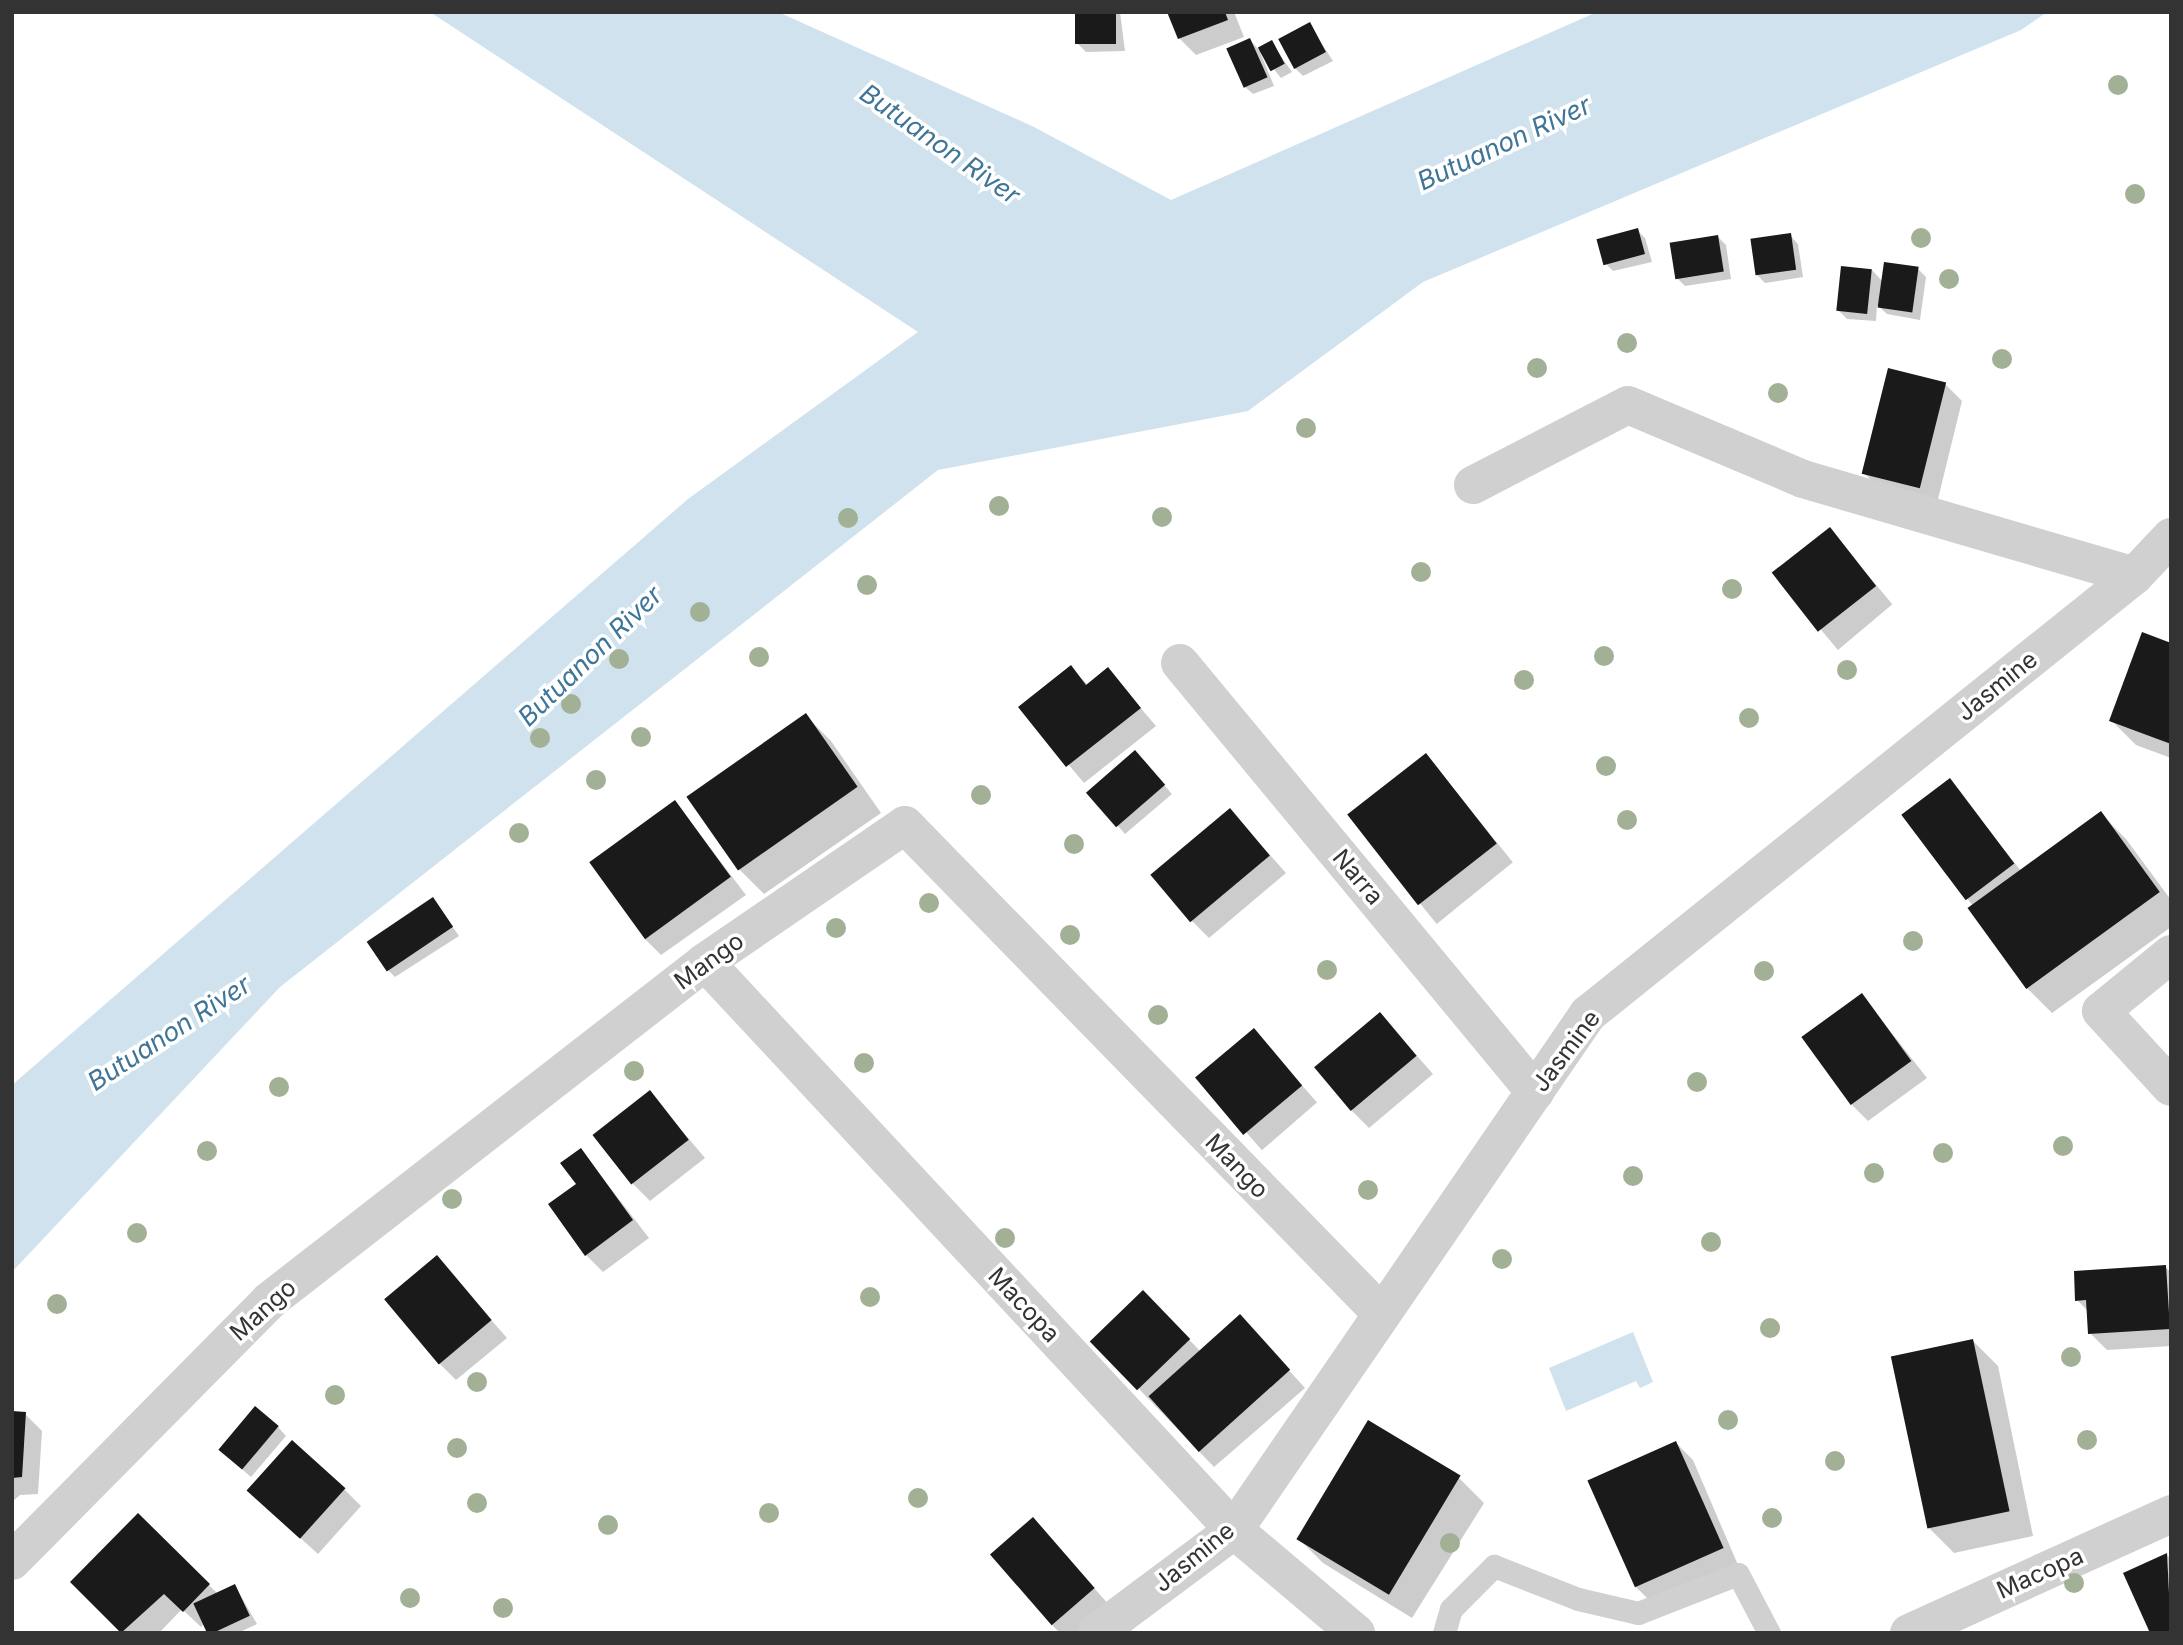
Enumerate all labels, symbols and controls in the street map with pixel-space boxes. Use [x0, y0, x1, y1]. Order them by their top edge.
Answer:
water label: Butuanon River [854, 77, 1026, 211]
water label: Butuanon River [1412, 89, 1596, 197]
water label: Butuanon River [512, 580, 668, 732]
street label: Jasmine [1951, 645, 2043, 727]
street label: Narra [1327, 843, 1389, 911]
street label: Mango [669, 926, 749, 996]
water label: Butuanon River [82, 969, 256, 1097]
street label: Jasmine [1526, 1004, 1606, 1098]
street label: Mango [1199, 1128, 1275, 1204]
street label: Macopa [982, 1262, 1066, 1348]
street label: Mango [224, 1273, 302, 1347]
street label: Jasmine [1148, 1516, 1240, 1598]
street label: Macopa [1992, 1541, 2088, 1605]

